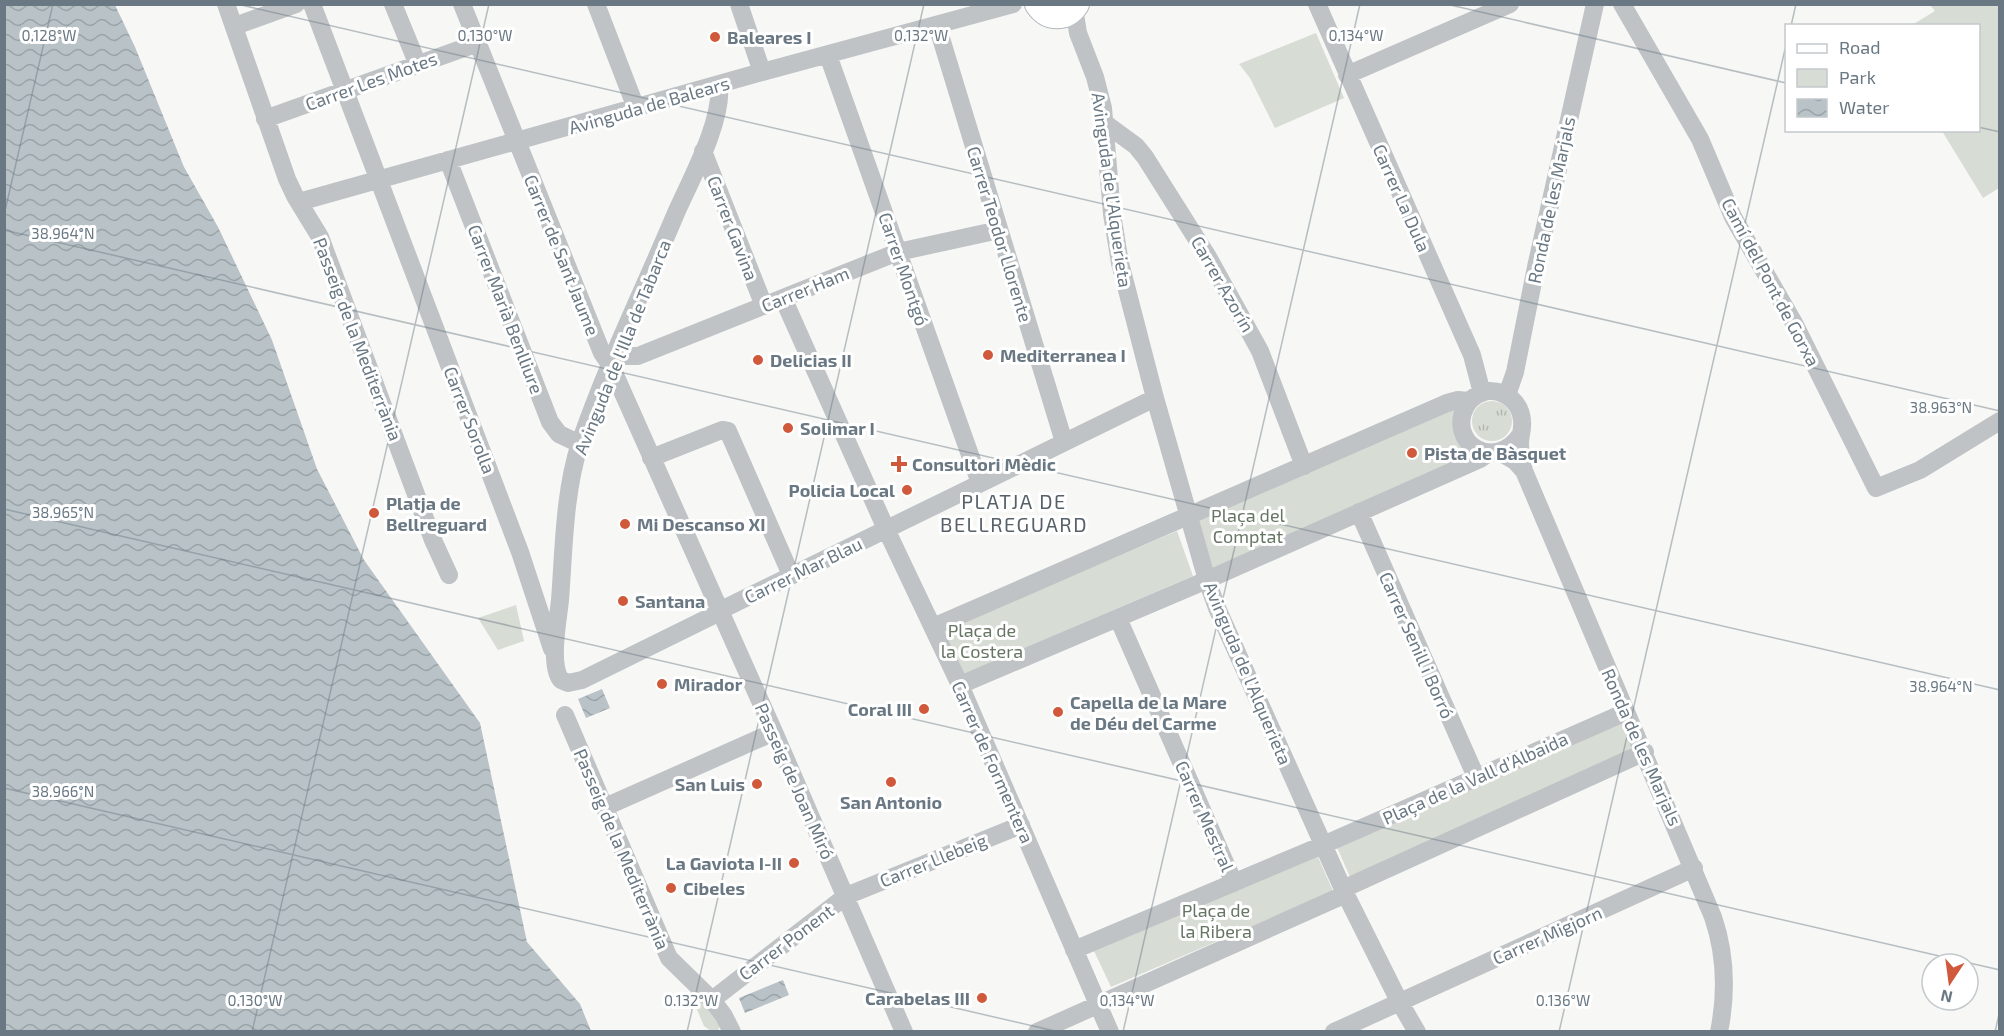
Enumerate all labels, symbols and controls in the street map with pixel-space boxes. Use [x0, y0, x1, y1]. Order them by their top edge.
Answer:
legend [1785, 24, 1980, 132]
text: 0.128°W [21, 26, 77, 44]
text: 0.130°W [458, 26, 512, 44]
place label: Baleares I [727, 26, 811, 48]
text: 0.132°W [894, 26, 948, 44]
text: 0.134°W [1328, 26, 1384, 44]
marker: Baleares I [708, 30, 722, 44]
text: Road [1839, 36, 1880, 58]
street label: Carrer Les Motes [302, 47, 440, 115]
text: Park [1839, 66, 1876, 88]
street label: Avinguda de Balears [566, 72, 732, 138]
street label: Avinguda de l’Alquerieta [1087, 91, 1137, 289]
text: Water [1839, 96, 1889, 118]
street label: Ronda de les Marjals [1523, 115, 1579, 285]
street label: Carrer La Dula [1368, 141, 1436, 255]
street label: Carrer Teodor Llorente [963, 143, 1037, 325]
street label: Carrer de Sant Jaume [520, 171, 604, 339]
street label: Carrer Gavina [703, 173, 763, 283]
street label: Camí del Pont de Gorxa [1717, 194, 1825, 370]
street label: Carrer Montgó [874, 209, 934, 329]
street label: Carrer Marià Benlliure [464, 221, 548, 397]
text: 38.964°N [31, 224, 95, 242]
street label: Carrer Azorín [1187, 232, 1259, 336]
street label: Passeig de la Mediterrània [309, 234, 407, 444]
street label: Avinguda de l'Illa de Tabarca [569, 236, 675, 458]
street label: Carrer Ham [758, 261, 852, 317]
place label: Mediterranea I [1000, 344, 1126, 366]
marker: Mediterranea I [981, 348, 995, 362]
place label: Delicias II [770, 349, 852, 371]
marker: Delicias II [751, 353, 765, 367]
street label: Carrer Sorolla [439, 363, 501, 477]
text: 38.963°N [1910, 398, 1972, 416]
place label: Solimar I [800, 417, 875, 439]
marker: Solimar I [781, 421, 795, 435]
place label: Pista de Bàsquet [1424, 442, 1567, 464]
marker: Pista de Bàsquet [1405, 446, 1419, 460]
place label: Consultori Mèdic [912, 453, 1056, 475]
marker: Consultori Mèdic [890, 455, 908, 473]
place label: Policia Local [789, 479, 895, 501]
marker: Policia Local [900, 483, 914, 497]
district label: PLATJA DE BELLREGUARD [940, 489, 1088, 536]
place label: Platja de Bellreguard [386, 492, 487, 535]
text: 38.965°N [32, 503, 94, 521]
park label: Plaça del Comptat [1211, 504, 1286, 547]
marker: Platja de Bellreguard [367, 506, 381, 520]
place label: Mi Descanso XI [637, 513, 765, 535]
marker: Mi Descanso XI [618, 517, 632, 531]
street label: Carrer Mar Blau [741, 532, 865, 608]
street label: Carrer Senill i Borró [1375, 568, 1459, 722]
street label: Avinguda de l’Alquerieta [1199, 578, 1297, 768]
place label: Santana [635, 590, 705, 612]
marker: Santana [616, 594, 630, 608]
park label: Plaça de la Costera [941, 619, 1023, 662]
street label: Ronda de les Marjals [1597, 665, 1687, 829]
place label: Mirador [674, 673, 743, 695]
marker: Mirador [655, 677, 669, 691]
street label: Carrer de Formentera [947, 677, 1039, 847]
text: 38.964°N [1909, 677, 1973, 695]
place label: Capella de la Mare de Déu del Carme [1070, 691, 1227, 734]
place label: Coral III [848, 698, 912, 720]
street label: Passeig de Joan Miró [751, 699, 839, 863]
marker: Coral III [917, 702, 931, 716]
marker: Capella de la Mare de Déu del Carme [1051, 705, 1065, 719]
street label: Plaça de la Vall d’Albaida [1379, 727, 1572, 830]
street label: Passeig de la Mediterrània [570, 745, 674, 953]
street label: Carrer Mestral [1171, 757, 1239, 875]
place label: San Luis [675, 773, 745, 795]
marker: San Antonio [884, 775, 898, 789]
marker: San Luis [750, 777, 764, 791]
text: 38.966°N [32, 782, 94, 800]
place label: San Antonio [840, 791, 942, 813]
street label: Carrer Llebeig [876, 829, 990, 891]
place label: La Gaviota I-II [666, 852, 782, 874]
marker: La Gaviota I-II [787, 856, 801, 870]
place label: Cibeles [683, 877, 745, 899]
marker: Cibeles [664, 881, 678, 895]
street label: Carrer Ponent [734, 899, 838, 985]
park label: Plaça de la Ribera [1180, 899, 1252, 942]
street label: Carrer Migjorn [1489, 901, 1605, 969]
north arrow [1920, 952, 1980, 1012]
place label: Carabelas III [865, 987, 970, 1009]
text: N [1939, 987, 1954, 1008]
text: 0.130°W [228, 991, 282, 1009]
text: 0.132°W [664, 991, 718, 1009]
marker: Carabelas III [975, 991, 989, 1005]
text: 0.134°W [1099, 991, 1155, 1009]
text: 0.136°W [1536, 991, 1590, 1009]

